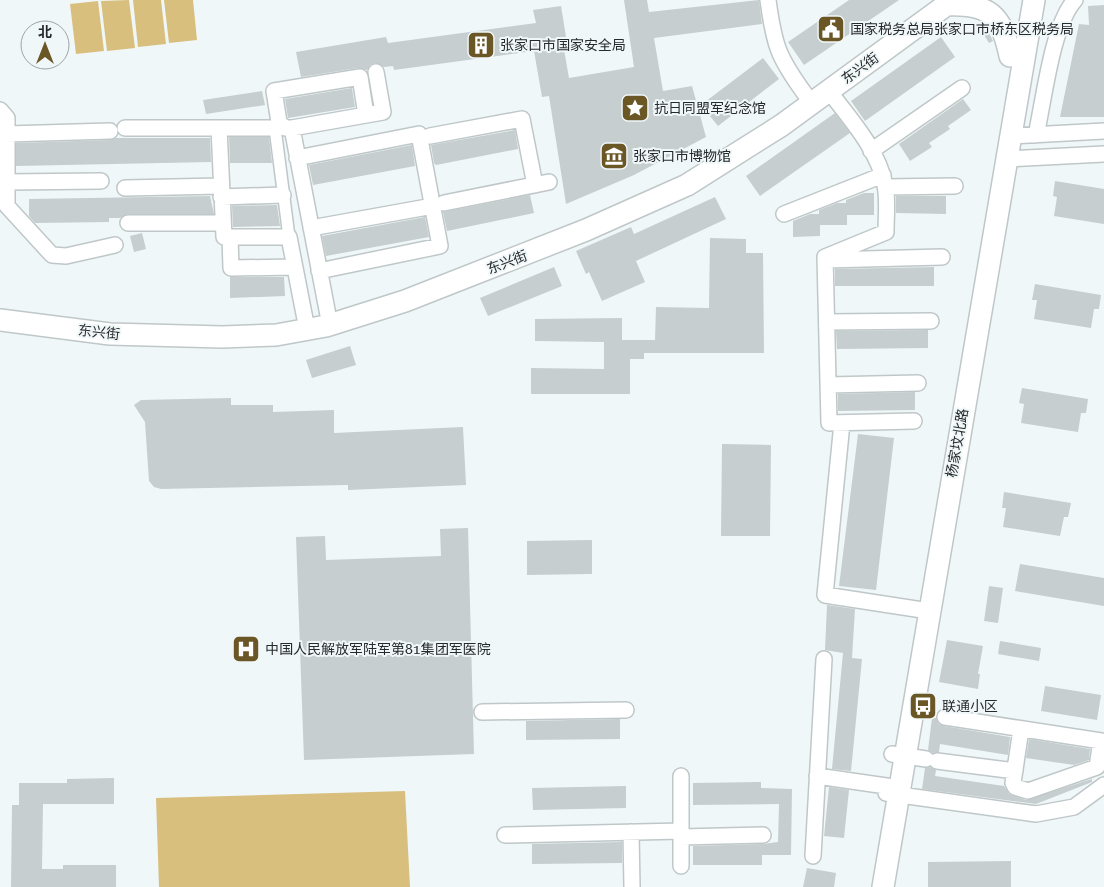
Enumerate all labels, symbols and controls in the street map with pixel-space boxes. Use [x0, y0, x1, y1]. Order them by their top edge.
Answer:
public building icon: 国家税务总局张家口市桥东区税务局 [816, 14, 846, 44]
north arrow [20, 20, 70, 70]
place label: 国家税务总局张家口市桥东区税务局 [850, 21, 1074, 37]
text: 北 [38, 24, 52, 40]
building icon: 张家口市国家安全局 [466, 30, 496, 60]
place label: 张家口市国家安全局 [500, 37, 626, 53]
street label: 东兴街 [838, 49, 882, 87]
place icon: 抗日同盟军纪念馆 [620, 93, 650, 123]
place label: 抗日同盟军纪念馆 [654, 100, 766, 116]
museum icon: 张家口市博物馆 [599, 141, 629, 171]
place label: 张家口市博物馆 [633, 148, 731, 164]
street label: 东兴街 [485, 247, 529, 277]
street label: 东兴街 [77, 322, 121, 342]
street label: 杨家坟北路 [943, 407, 971, 479]
hospital icon: 中国人民解放军陆军第81集团军医院 [231, 634, 261, 664]
place label: 中国人民解放军陆军第81集团军医院 [265, 641, 491, 657]
bus stop icon: 联通小区 [908, 691, 938, 721]
place label: 联通小区 [942, 698, 998, 714]

